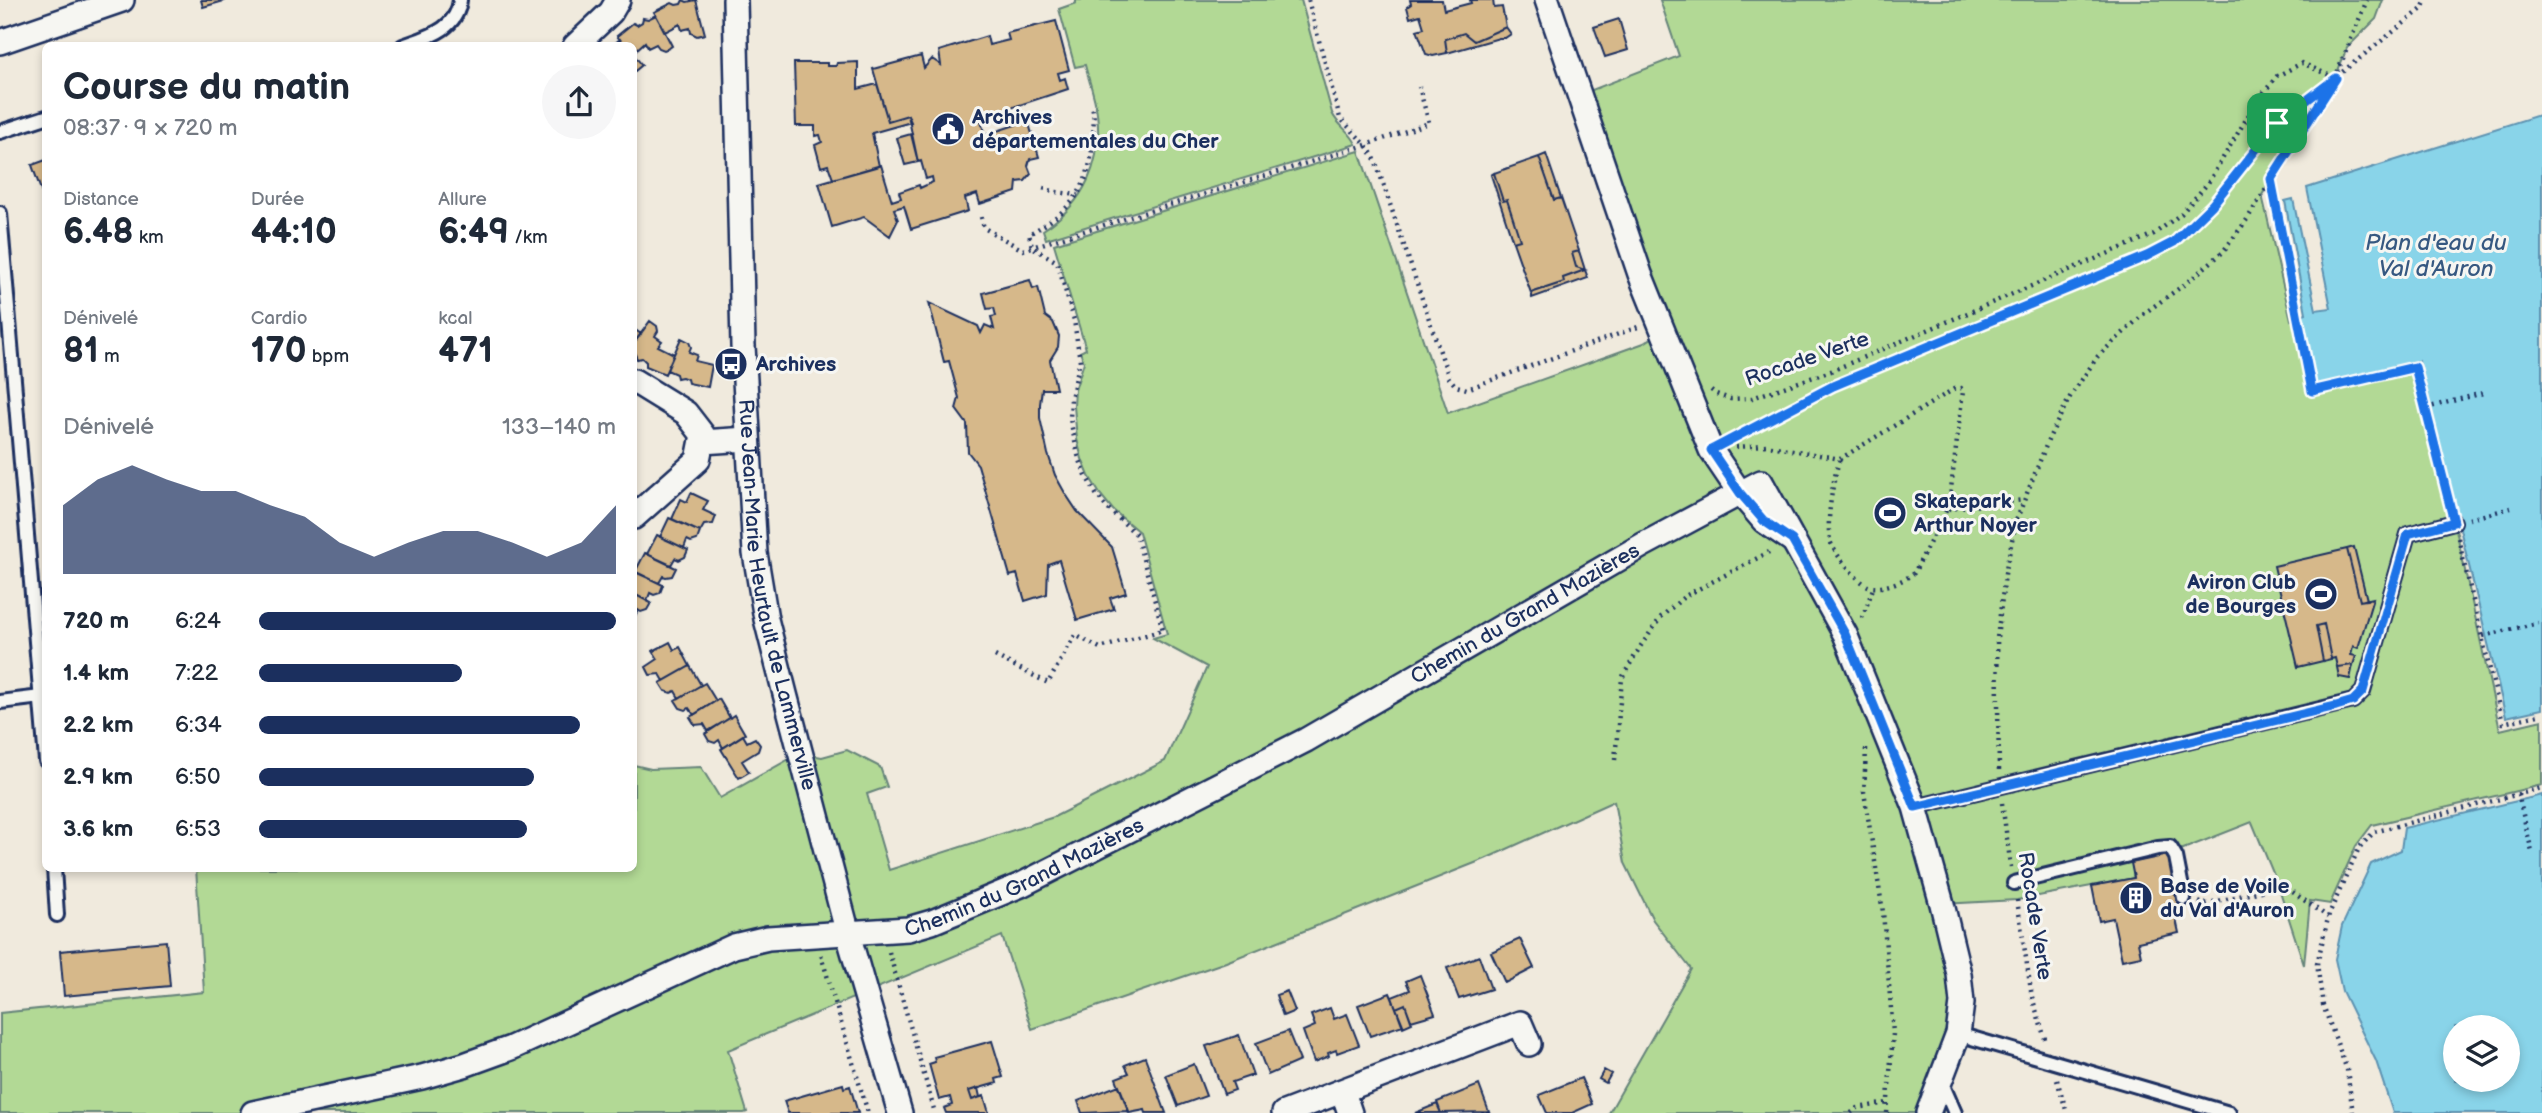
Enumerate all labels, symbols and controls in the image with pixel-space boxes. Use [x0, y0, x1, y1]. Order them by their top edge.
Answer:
text: Course du matin [63, 65, 350, 110]
button: share [542, 65, 616, 139]
pin [2247, 93, 2307, 153]
icon: arrive [2258, 104, 2296, 142]
place label: Archives départementales du Cher [971, 105, 1219, 154]
public building icon: Archives départementales du Cher [929, 110, 967, 148]
text: 08:37 · 9 × 720 m [63, 114, 238, 142]
text: Distance [63, 188, 139, 211]
text: Durée [251, 188, 304, 211]
text: Allure [438, 188, 487, 211]
text: 6.48 [63, 211, 134, 254]
text: 44:10 [251, 211, 337, 254]
text: 6:49 [438, 211, 509, 254]
text: km [134, 226, 164, 249]
text: /km [509, 226, 548, 249]
water label: Plan d'eau du Val d'Auron [2365, 229, 2507, 283]
text: Dénivelé [63, 307, 138, 330]
text: Cardio [251, 307, 308, 330]
text: kcal [438, 307, 472, 330]
street label: Rocade Verte [1742, 326, 1872, 392]
text: 81 [63, 330, 99, 373]
text: 170 [251, 330, 307, 373]
text: 471 [438, 330, 493, 373]
text: m [99, 345, 120, 368]
text: bpm [307, 345, 349, 368]
bus stop icon: Archives [712, 345, 750, 383]
place label: Archives [755, 352, 836, 377]
street label: Rue Jean-Marie Heurtault de Lammerville [734, 398, 822, 793]
text: Dénivelé [63, 413, 154, 441]
text: 133–140 m [502, 413, 616, 441]
place label: Skatepark Arthur Noyer [1913, 489, 2038, 538]
sports icon: Skatepark Arthur Noyer [1871, 494, 1909, 532]
street label: Chemin du Grand Mazières [1406, 537, 1644, 689]
place label: Aviron Club de Bourges [2185, 570, 2296, 619]
sports icon: Aviron Club de Bourges [2302, 575, 2340, 613]
text: 720 m [63, 607, 129, 635]
text: 6:24 [175, 607, 221, 635]
text: 1.4 km [63, 659, 129, 687]
text: 7:22 [175, 659, 218, 687]
text: 2.2 km [63, 711, 134, 739]
text: 6:34 [175, 711, 222, 739]
text: 2.9 km [63, 763, 133, 791]
text: 6:50 [175, 763, 220, 791]
street label: Chemin du Grand Mazières [902, 812, 1148, 942]
text: 3.6 km [63, 815, 133, 843]
text: 6:53 [175, 815, 221, 843]
street label: Rocade Verte [2013, 850, 2057, 982]
place label: Base de Voile du Val d'Auron [2160, 874, 2295, 923]
building icon: Base de Voile du Val d'Auron [2117, 879, 2155, 917]
map controls [2443, 1015, 2520, 1092]
button: layers [2443, 1015, 2520, 1092]

